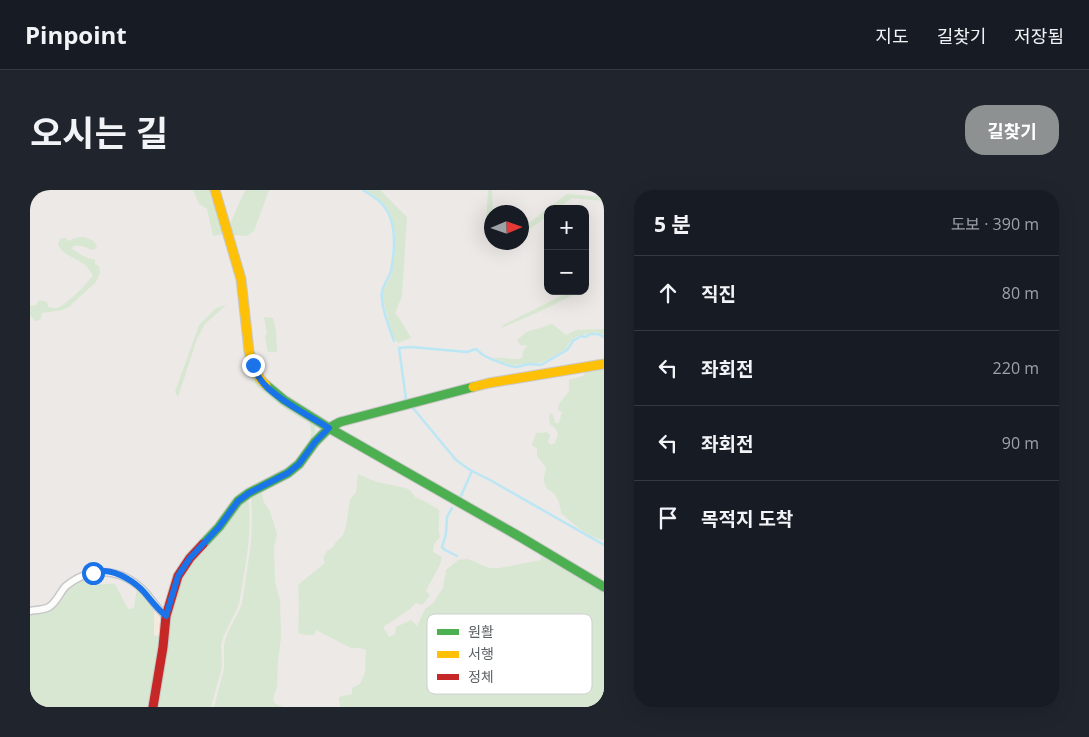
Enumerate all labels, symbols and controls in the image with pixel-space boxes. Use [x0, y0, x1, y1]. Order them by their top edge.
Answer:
text: Pinpoint [25, 18, 127, 51]
text: 지도 [876, 24, 909, 48]
text: 길찾기 [937, 24, 986, 48]
text: 저장됨 [1014, 24, 1064, 48]
button: 길찾기 [965, 105, 1059, 155]
text: 오시는 길 [30, 109, 168, 156]
north arrow [484, 205, 529, 250]
map controls [544, 205, 589, 295]
button: + [544, 205, 589, 250]
text: 5 분 [654, 210, 691, 238]
text: 도보 · 390 m [951, 213, 1039, 235]
button: − [544, 250, 589, 295]
icon: ahead [654, 279, 682, 307]
text: 직진 [701, 281, 736, 307]
text: 80 m [1002, 282, 1039, 304]
route end [242, 354, 265, 377]
icon: left [654, 354, 682, 382]
text: 좌회전 [701, 356, 753, 382]
text: 220 m [993, 357, 1039, 379]
icon: left [654, 429, 682, 457]
text: 좌회전 [701, 431, 753, 457]
text: 90 m [1002, 432, 1039, 454]
icon: arrive [654, 504, 682, 532]
text: 목적지 도착 [701, 506, 793, 532]
route start [82, 562, 105, 585]
legend [427, 614, 592, 694]
text: 원활 [468, 622, 494, 641]
text: 서행 [468, 644, 494, 663]
text: 정체 [468, 667, 494, 686]

